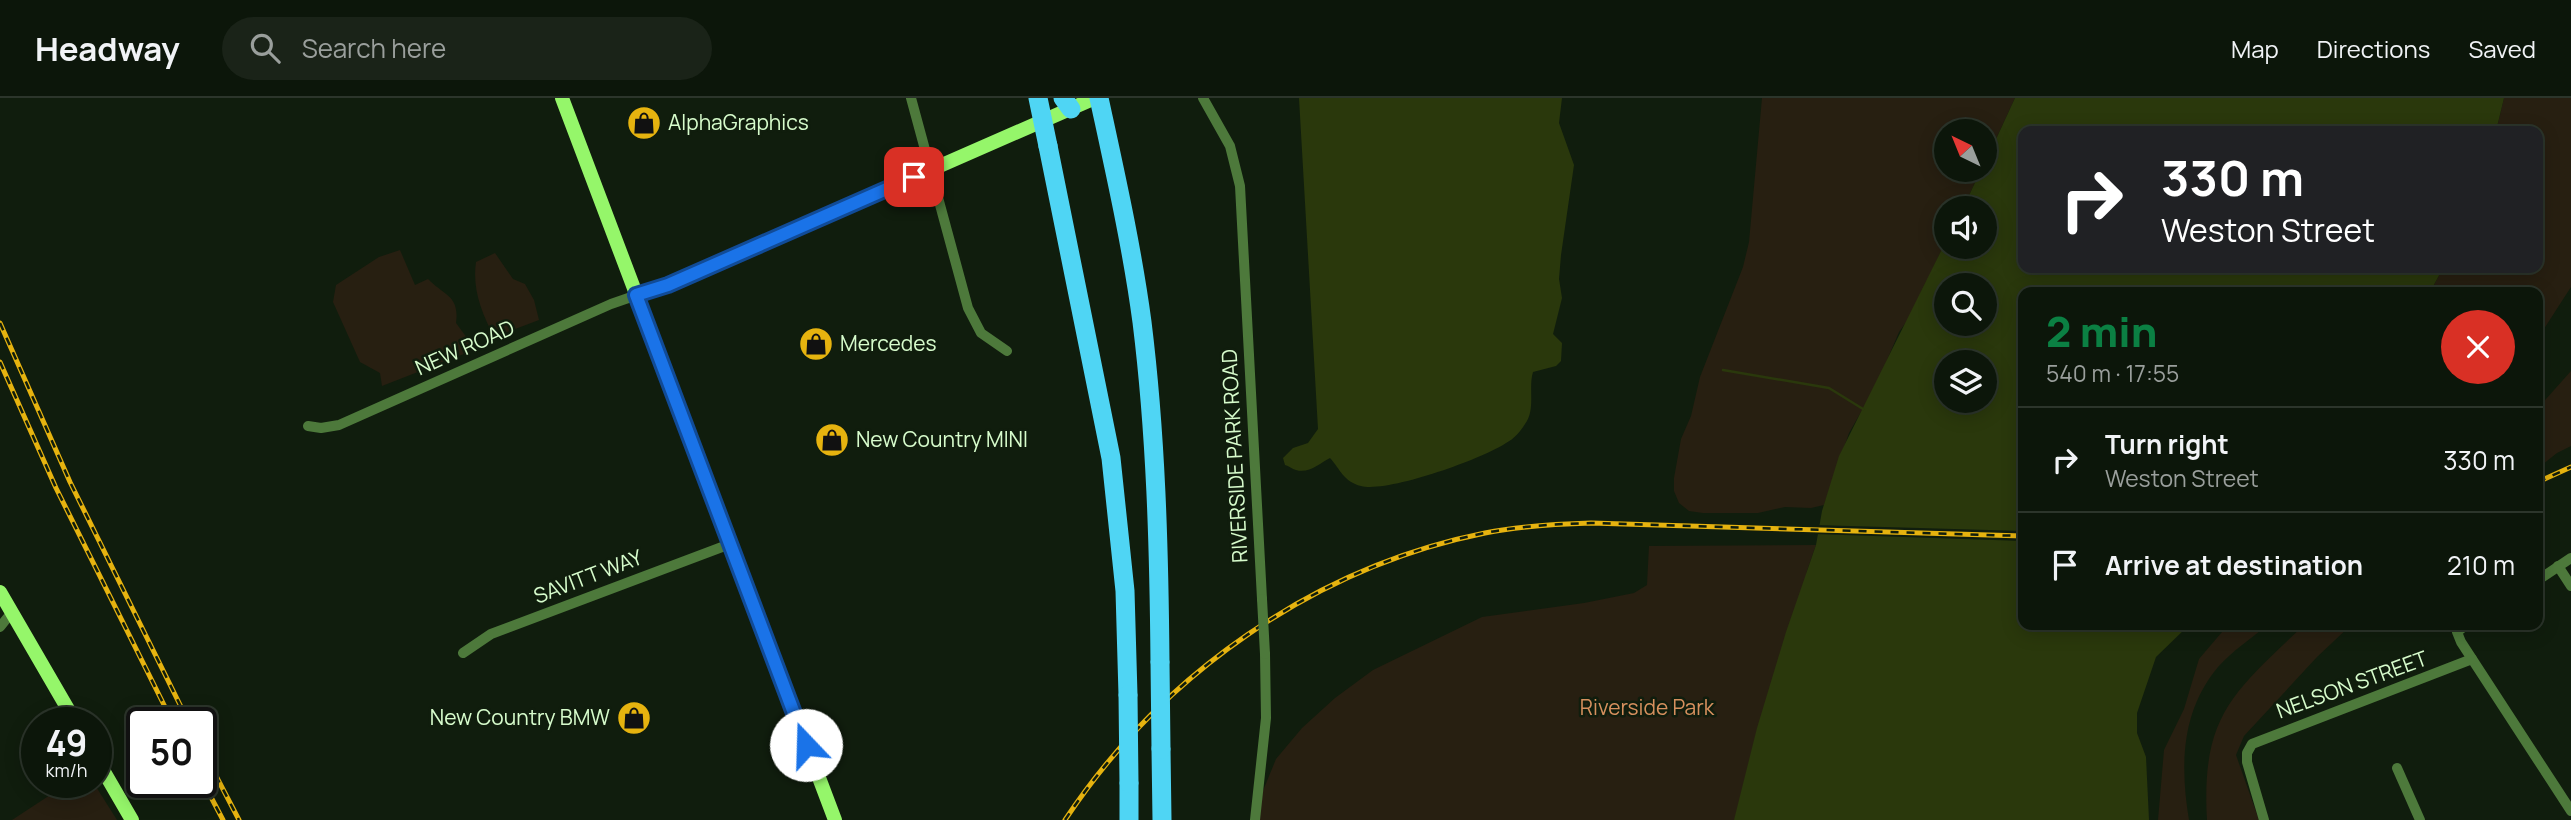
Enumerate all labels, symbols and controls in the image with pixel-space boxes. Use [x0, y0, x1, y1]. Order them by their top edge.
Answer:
search box [222, 17, 712, 80]
text: Headway [35, 26, 180, 71]
icon: search [246, 29, 284, 67]
text: Search here [302, 30, 446, 66]
text: Map [2231, 32, 2279, 65]
text: Directions [2317, 32, 2430, 65]
text: Saved [2468, 32, 2536, 65]
shop icon: AlphaGraphics [625, 104, 663, 142]
place label: AlphaGraphics [668, 108, 809, 136]
north arrow [1934, 119, 1997, 182]
map controls [1934, 119, 1997, 413]
text: 330 m [2161, 144, 2304, 211]
pin [884, 147, 944, 207]
icon: right [2046, 154, 2137, 245]
icon: arrive [895, 158, 933, 196]
button: sound [1934, 196, 1997, 259]
text: Weston Street [2161, 208, 2375, 252]
button: search [1934, 273, 1997, 336]
text: 2 min [2046, 302, 2157, 360]
button: close [2441, 310, 2515, 384]
street label: NEW ROAD [411, 313, 519, 381]
shop icon: Mercedes [797, 325, 835, 363]
place label: Mercedes [840, 329, 937, 357]
street label: RIVERSIDE PARK ROAD [1214, 348, 1254, 564]
button: layers [1934, 350, 1997, 413]
text: 540 m · 17:55 [2046, 357, 2179, 389]
shop icon: New Country MINI [813, 421, 851, 459]
place label: New Country MINI [856, 425, 1028, 453]
text: Turn right [2105, 426, 2229, 462]
icon: right [2046, 441, 2084, 479]
text: 330 m [2443, 442, 2515, 478]
text: Weston Street [2105, 462, 2259, 494]
street label: SAVITT WAY [529, 542, 646, 610]
icon: arrive [2046, 546, 2084, 584]
text: Arrive at destination [2105, 547, 2363, 583]
text: 210 m [2447, 547, 2515, 583]
street label: NELSON STREET [2272, 644, 2432, 724]
park label: Riverside Park [1580, 693, 1715, 721]
shop icon: New Country BMW [615, 699, 653, 737]
place label: New Country BMW [430, 703, 610, 731]
speed limit sign: 50 [126, 707, 217, 798]
position arrow [769, 708, 843, 782]
text: 49 [45, 719, 88, 767]
text: km/h [46, 758, 87, 782]

